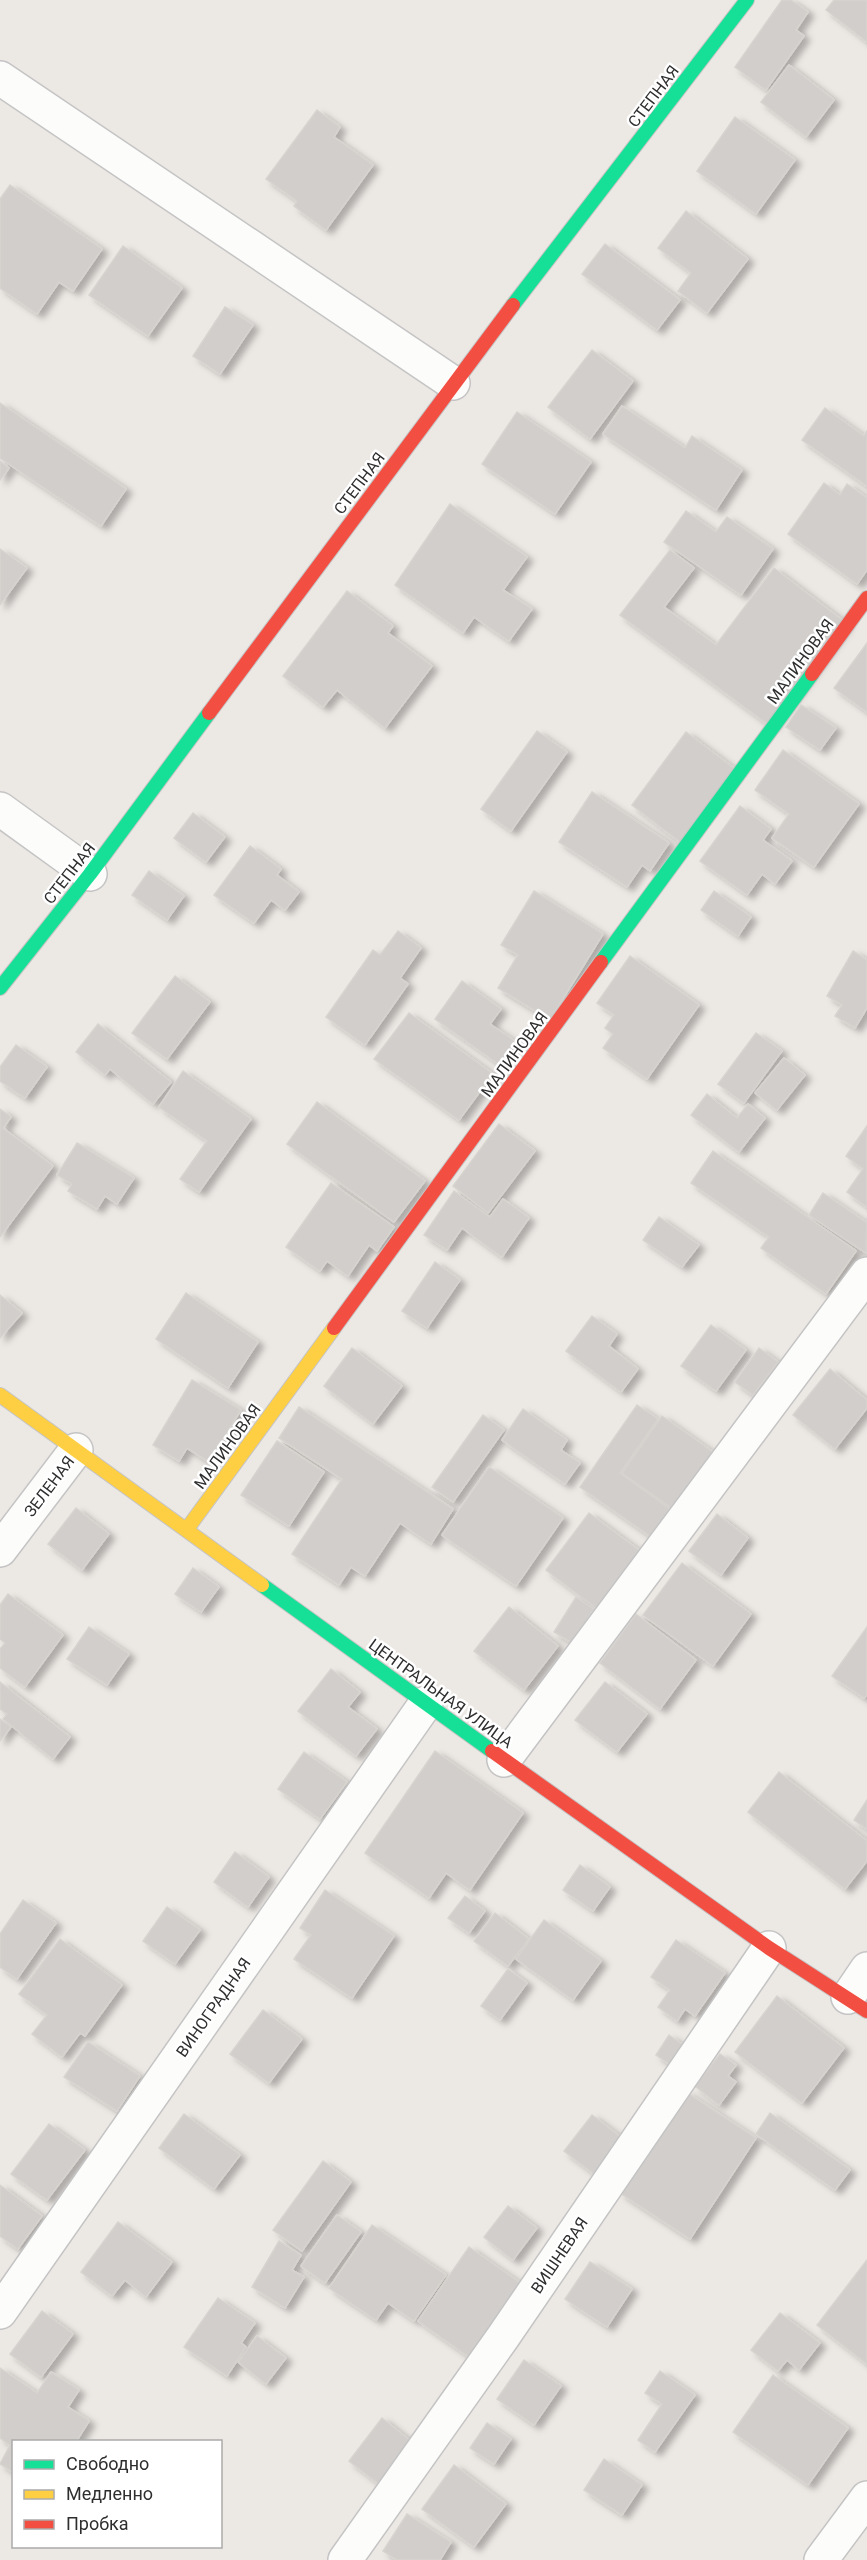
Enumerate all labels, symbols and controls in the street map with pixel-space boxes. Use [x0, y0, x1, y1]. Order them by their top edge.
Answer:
street label: СТЕПНАЯ [624, 62, 683, 131]
street label: СТЕПНАЯ [330, 449, 389, 518]
street label: МАЛИНОВАЯ [763, 615, 838, 708]
street label: СТЕПНАЯ [40, 839, 99, 908]
street label: МАЛИНОВАЯ [477, 1008, 552, 1101]
street label: МАЛИНОВАЯ [190, 1400, 265, 1493]
street label: ЗЕЛЕНАЯ [20, 1452, 78, 1520]
street label: ЦЕНТРАЛЬНАЯ УЛИЦА [365, 1635, 517, 1752]
street label: ВИНОГРАДНАЯ [172, 1954, 255, 2060]
street label: ВИШНЕВАЯ [527, 2214, 592, 2297]
legend [12, 2440, 222, 2548]
text: Свободно [66, 2453, 149, 2474]
text: Медленно [66, 2483, 153, 2504]
text: Пробка [66, 2513, 129, 2534]

